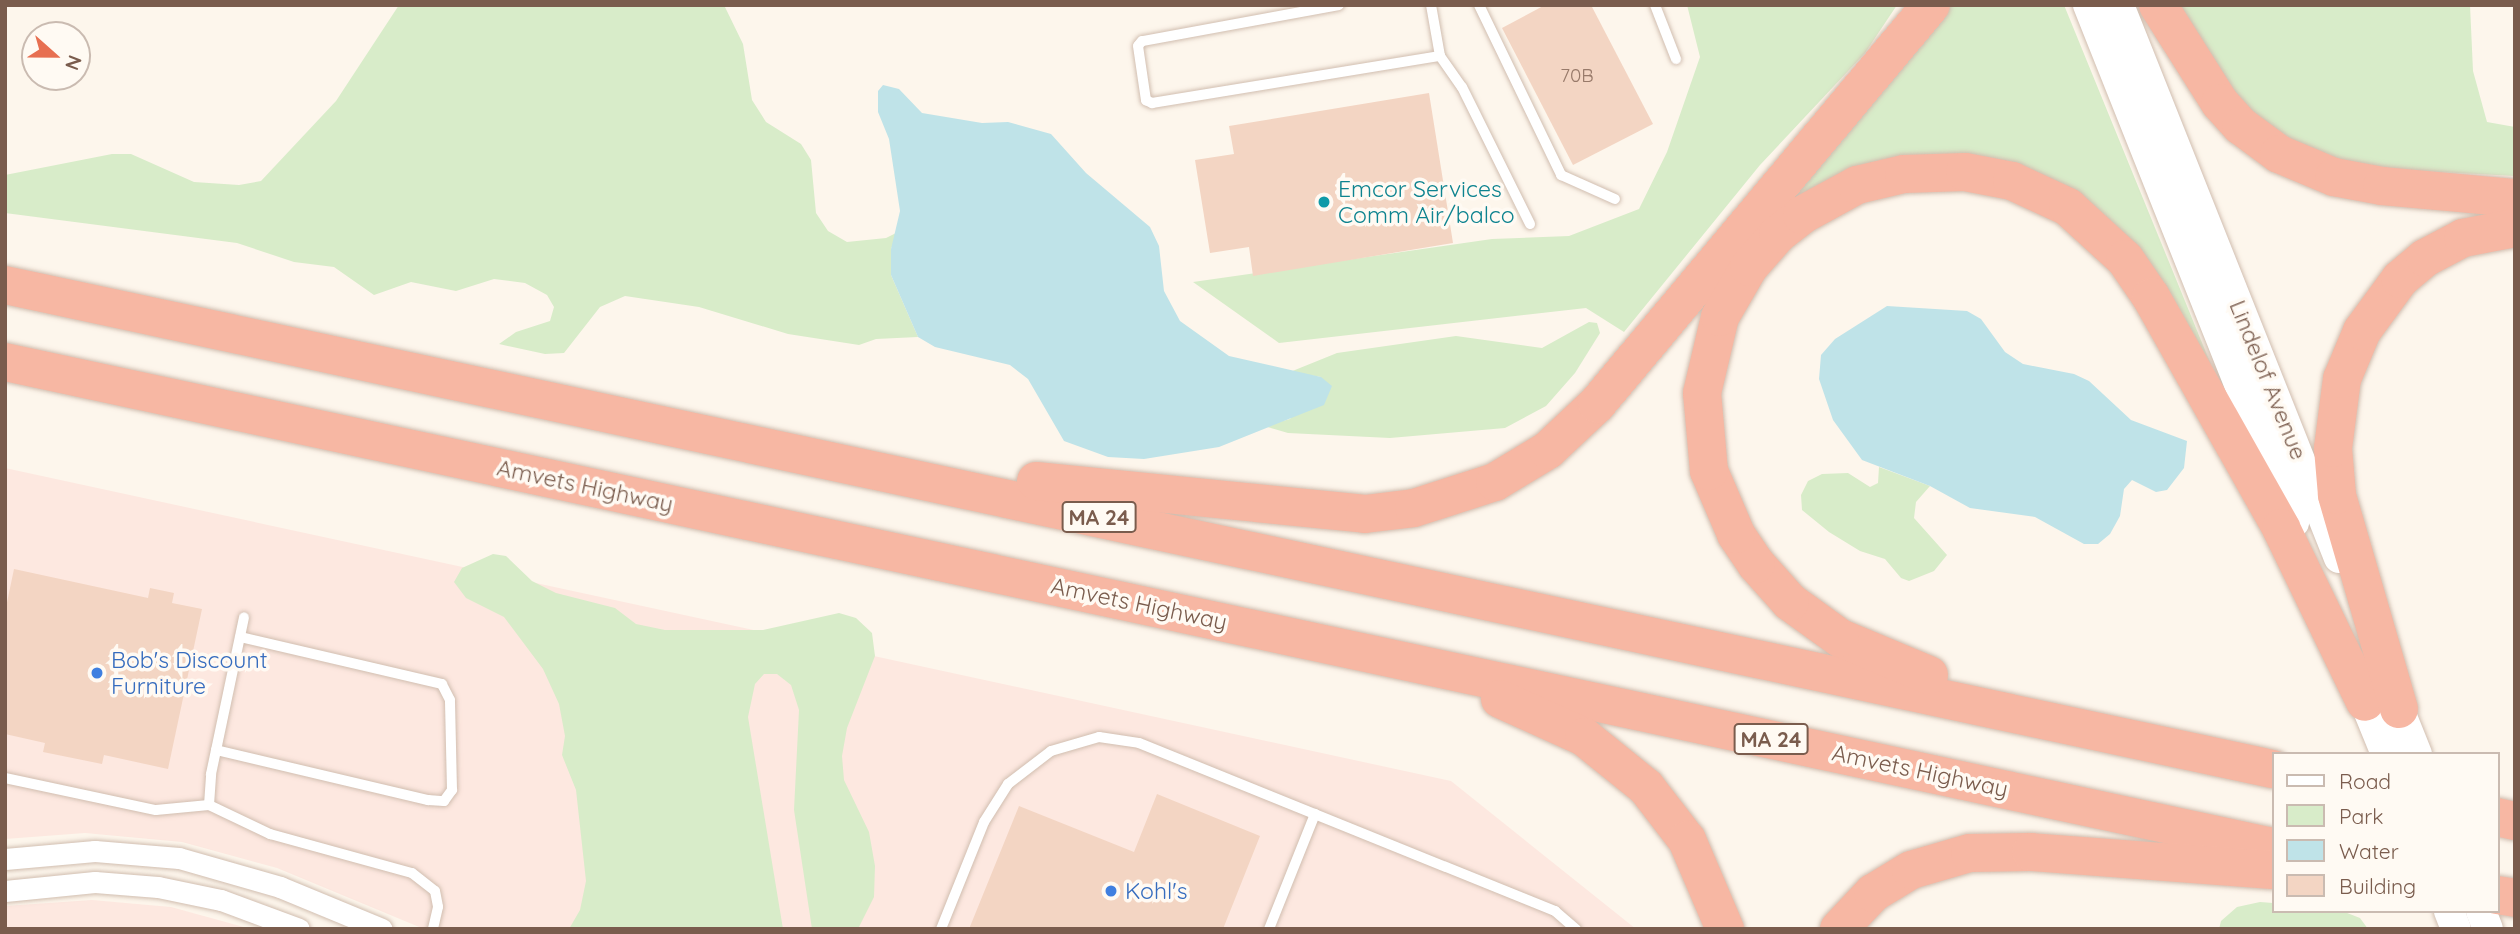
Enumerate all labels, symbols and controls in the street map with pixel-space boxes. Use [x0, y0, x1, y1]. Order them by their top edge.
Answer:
north arrow [21, 21, 91, 91]
text: N [60, 52, 87, 74]
house number: 70B [1560, 65, 1594, 87]
place label: Emcor Services Comm Air/balco [1338, 175, 1515, 229]
marker: Emcor Services Comm Air/balco [1316, 194, 1332, 210]
street label: Lindelof Avenue [2223, 296, 2313, 464]
street label: Amvets Highway [494, 454, 676, 518]
road number: MA 24 [1060, 500, 1138, 534]
street label: Amvets Highway [1048, 572, 1230, 636]
place label: Bob's Discount Furniture [111, 646, 268, 700]
marker: Bob's Discount Furniture [89, 665, 105, 681]
road number: MA 24 [1732, 722, 1810, 756]
street label: Amvets Highway [1829, 739, 2011, 803]
legend [2272, 752, 2499, 913]
text: Road [2339, 768, 2391, 794]
text: Park [2339, 803, 2383, 829]
text: Water [2339, 838, 2399, 864]
text: Building [2339, 873, 2416, 899]
place label: Kohl's [1125, 877, 1188, 905]
marker: Kohl's [1103, 883, 1119, 899]

